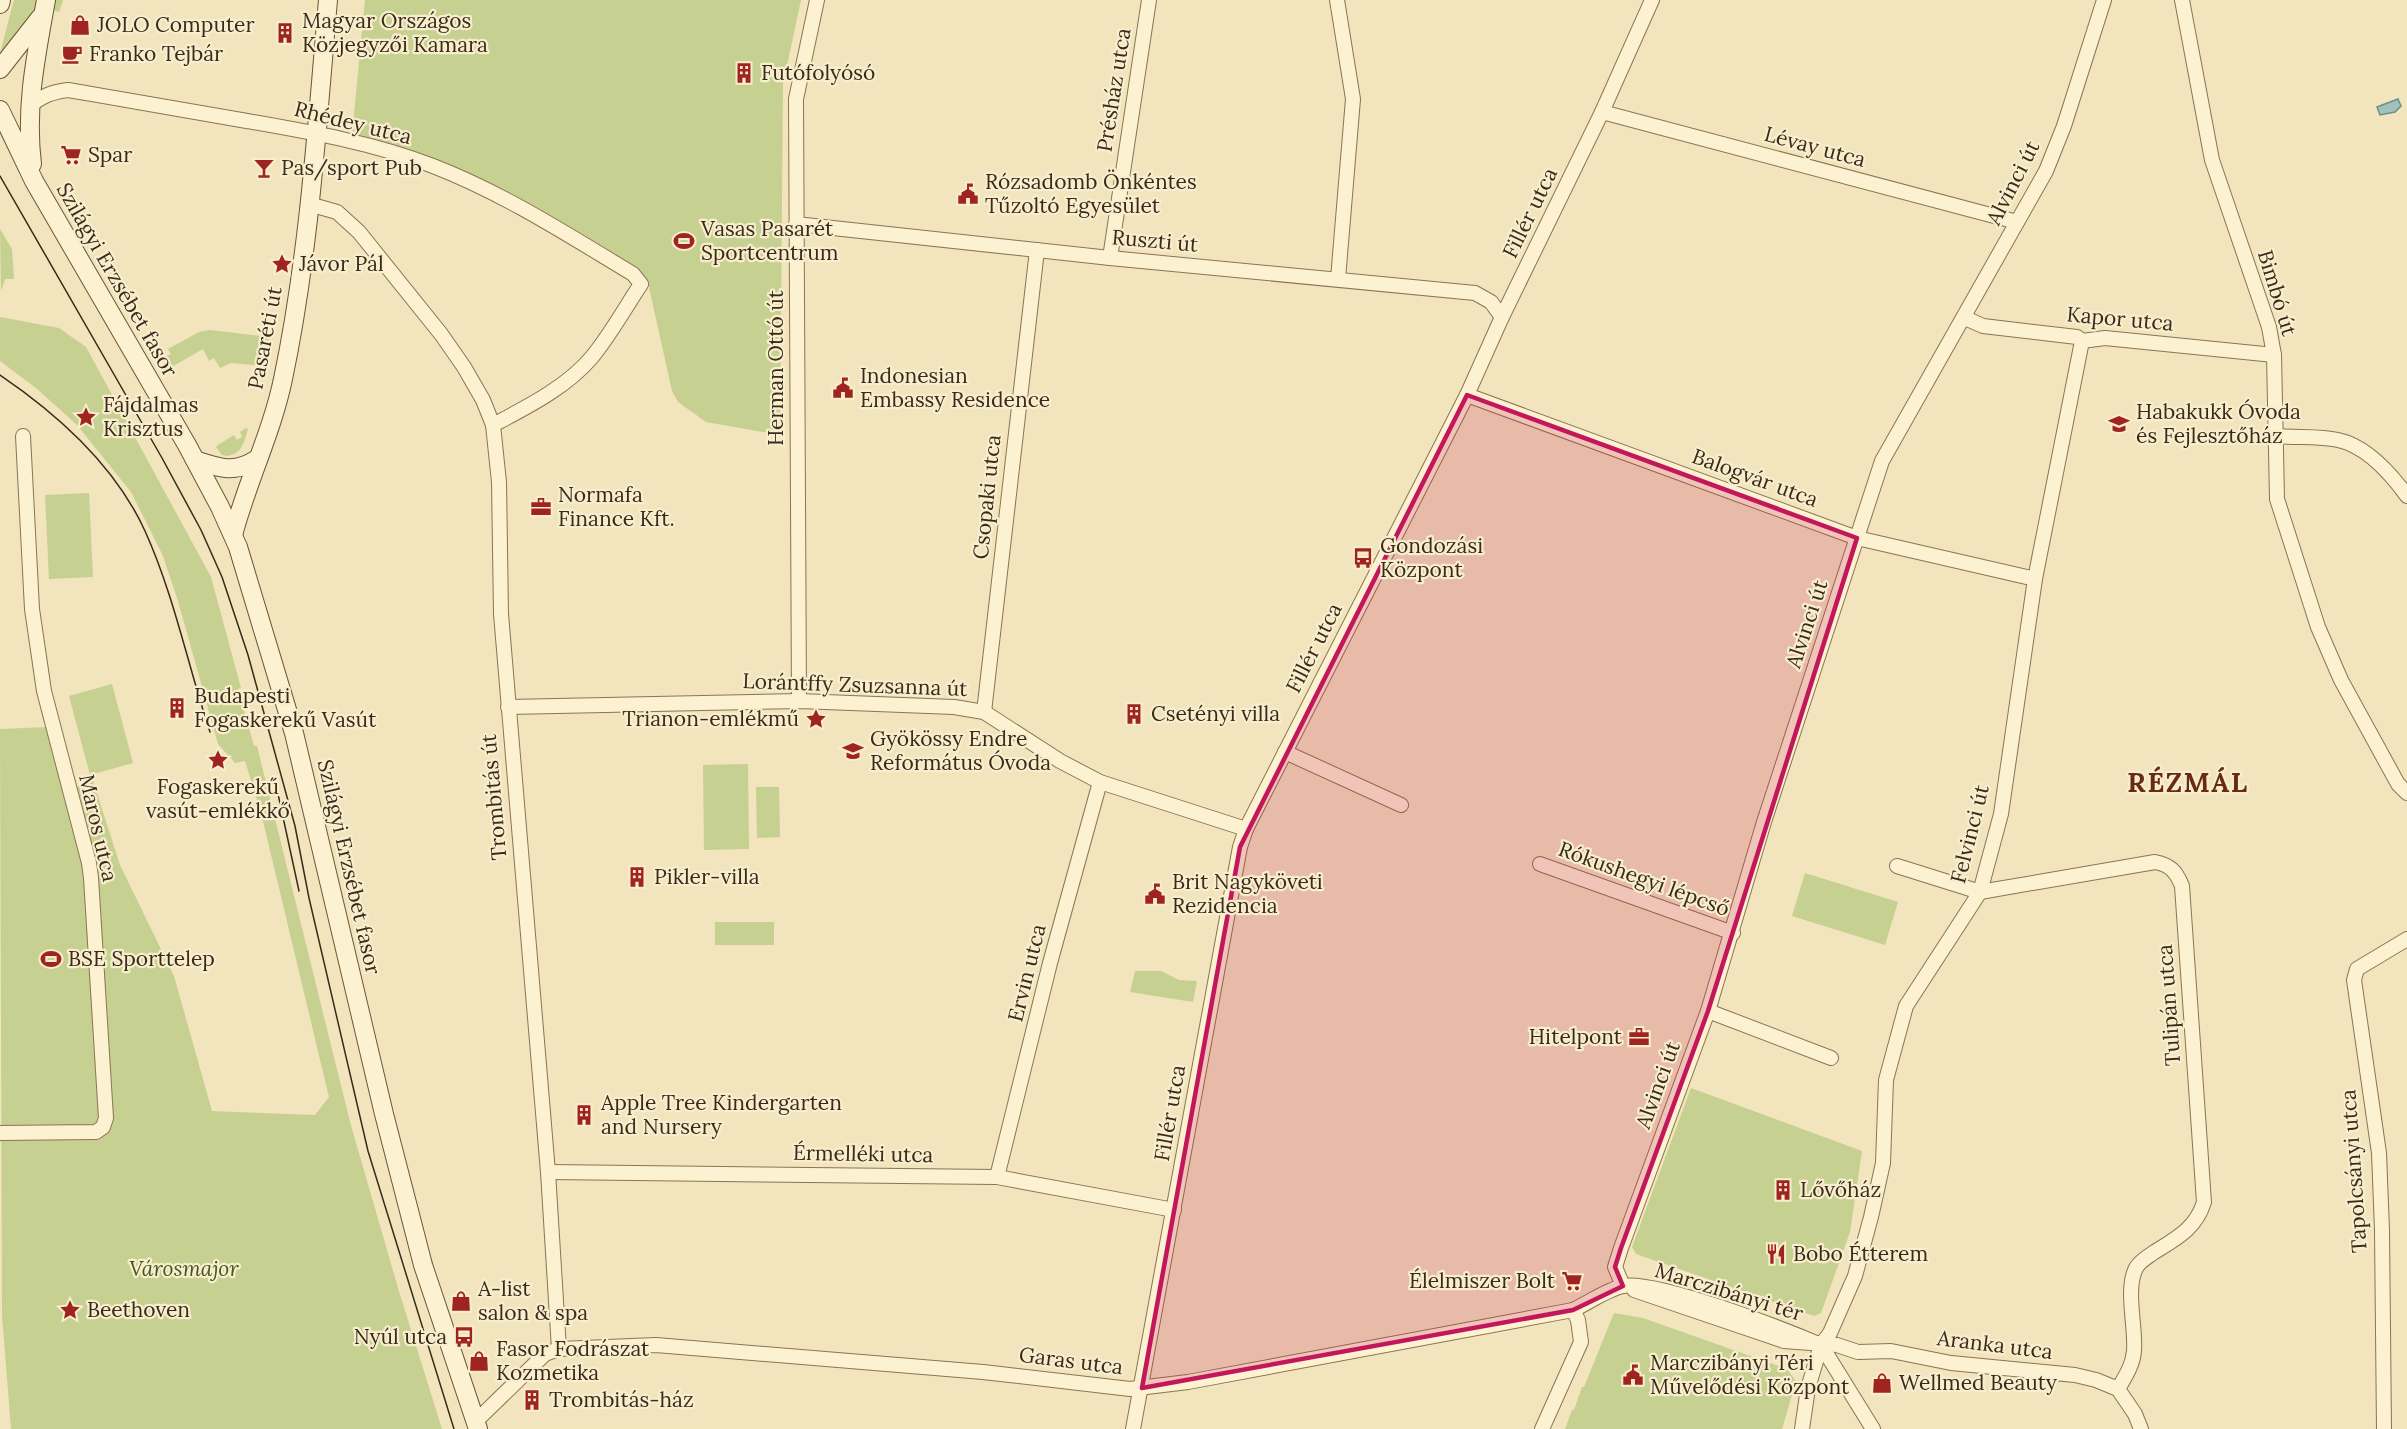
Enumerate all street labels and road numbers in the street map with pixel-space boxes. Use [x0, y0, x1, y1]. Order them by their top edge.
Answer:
street label: Présház utca [1090, 26, 1137, 154]
street label: Rhédey utca [292, 95, 415, 150]
street label: Lévay utca [1762, 120, 1869, 173]
street label: Alvinci út [1979, 135, 2046, 230]
street label: Fillér utca [1496, 163, 1563, 262]
street label: Szilágyi Erzsébet fasor [51, 178, 184, 382]
street label: Ruszti út [1111, 223, 1200, 258]
street label: Bimbó út [2252, 247, 2304, 340]
street label: Pasaréti út [241, 283, 288, 392]
street label: Herman Ottó út [762, 289, 789, 446]
street label: Kapor utca [2065, 300, 2175, 337]
street label: Csopaki utca [967, 433, 1006, 561]
street label: Balogvár utca [1688, 442, 1822, 513]
street label: Alvinci út [1779, 575, 1834, 672]
street label: Fillér utca [1279, 598, 1348, 697]
street label: Lorántffy Zsuzsanna út [742, 667, 969, 702]
street label: Trombitás út [474, 732, 512, 861]
street label: Szilágyi Erzsébet fasor [312, 757, 387, 977]
street label: Maros utca [73, 772, 124, 884]
street label: Felvinci út [1944, 781, 1995, 886]
street label: Rókushegyi lépcső [1555, 835, 1733, 922]
street label: Ervin utca [1001, 921, 1052, 1025]
street label: Tulipán utca [2151, 943, 2186, 1067]
street label: Alvinci út [1629, 1037, 1686, 1133]
street label: Fillér utca [1148, 1062, 1191, 1163]
street label: Tapolcsányi utca [2334, 1088, 2373, 1254]
street label: Érmelléki utca [793, 1139, 934, 1168]
street label: Marczibányi tér [1652, 1256, 1807, 1327]
street label: Aranka utca [1935, 1324, 2054, 1365]
street label: Garas utca [1018, 1341, 1125, 1380]

